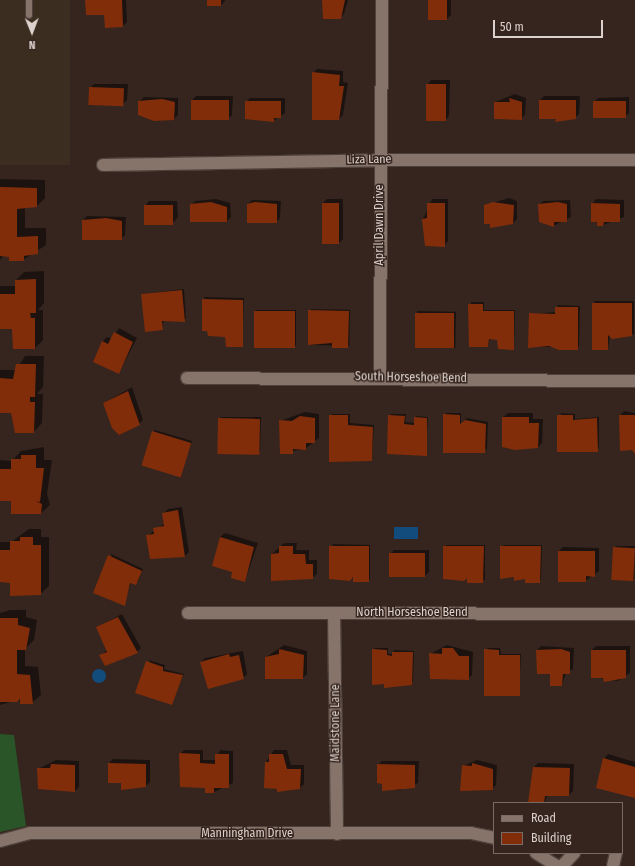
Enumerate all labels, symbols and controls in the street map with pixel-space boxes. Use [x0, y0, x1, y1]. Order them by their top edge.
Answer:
north arrow [12, 12, 52, 52]
scale bar [495, 12, 605, 38]
text: 50 m [500, 20, 524, 34]
text: N [29, 38, 36, 51]
street label: Liza Lane [346, 152, 392, 168]
street label: April Dawn Drive [373, 185, 387, 265]
street label: South Horseshoe Bend [355, 370, 467, 386]
street label: North Horseshoe Bend [356, 606, 468, 620]
street label: Maidstone Lane [329, 684, 343, 762]
legend [493, 802, 623, 854]
text: Road [531, 811, 556, 825]
street label: Manningham Drive [201, 827, 293, 841]
text: Building [531, 831, 571, 845]

